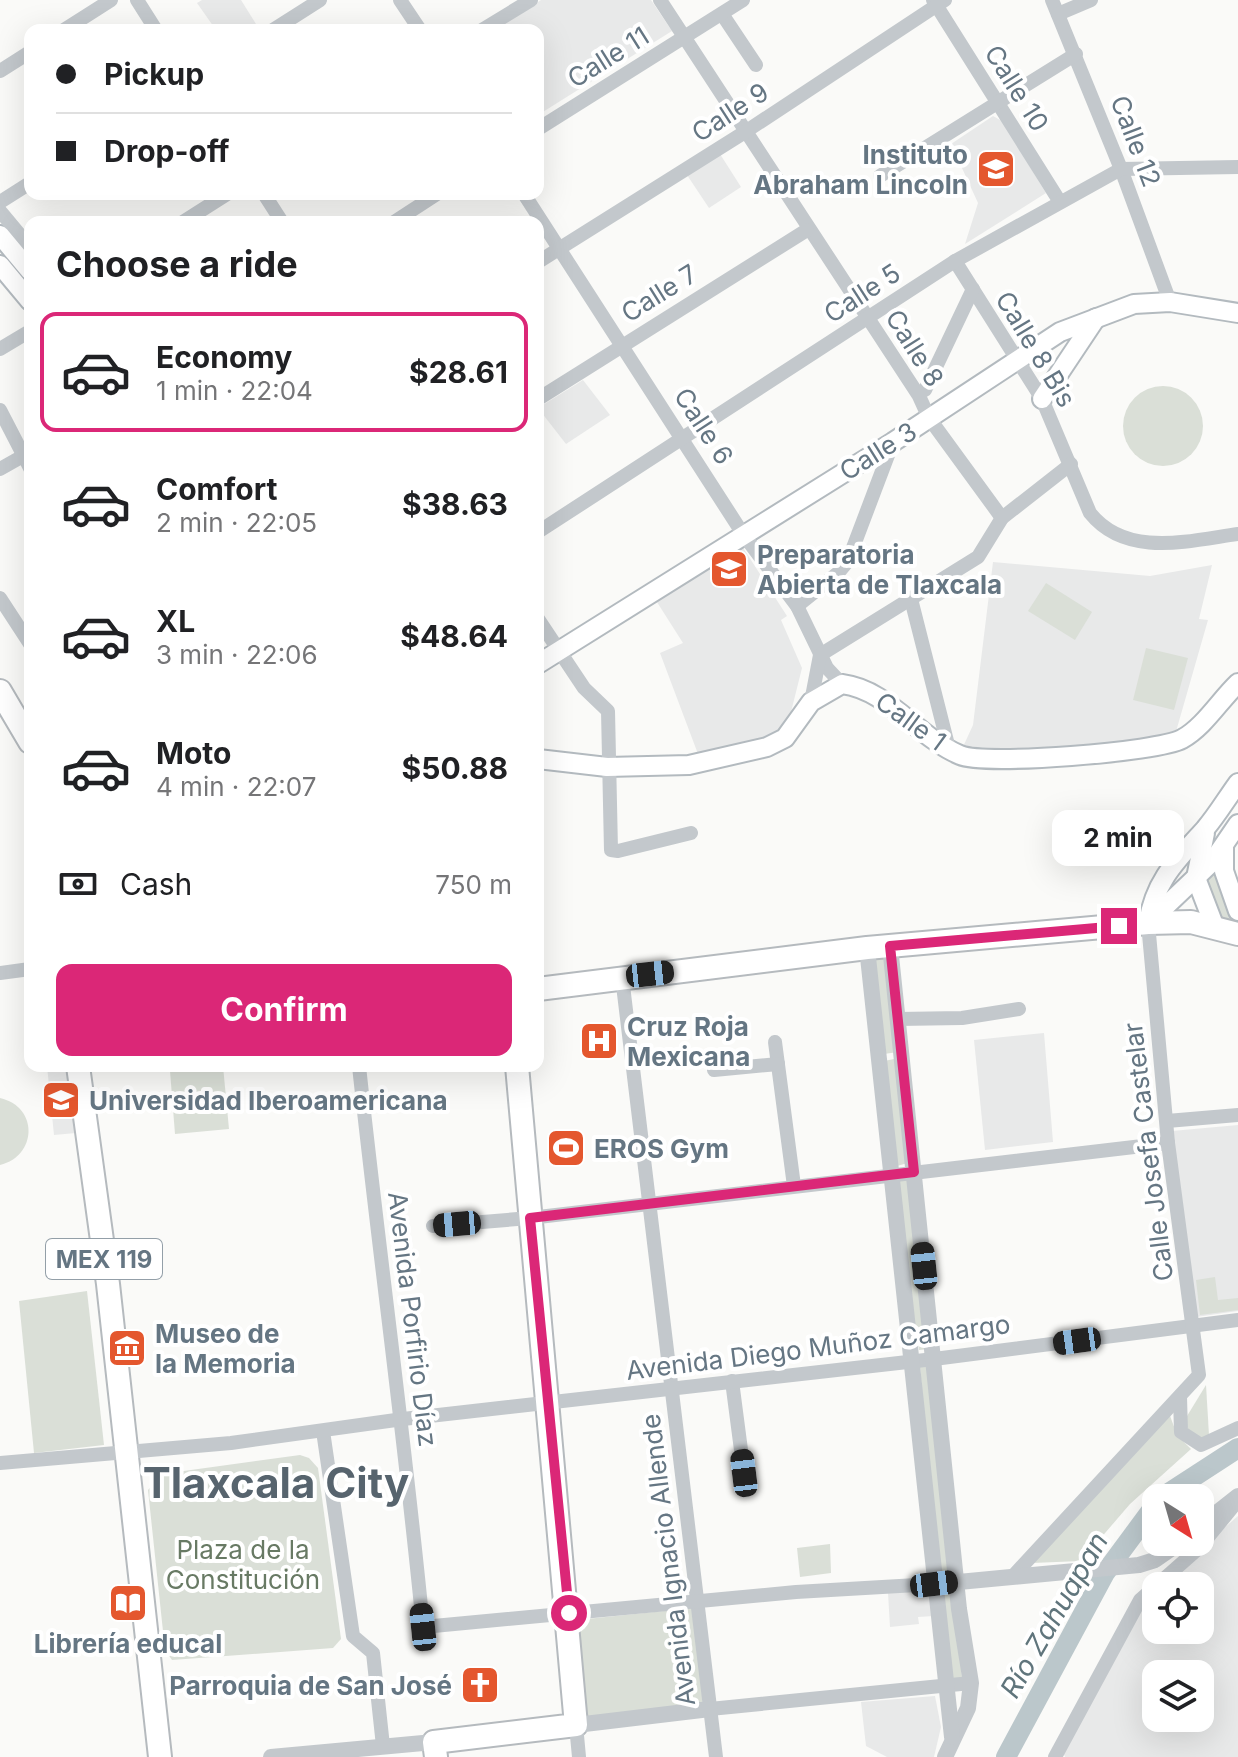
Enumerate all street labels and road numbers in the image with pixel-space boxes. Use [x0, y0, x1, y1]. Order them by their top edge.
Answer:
street label: Calle 11 [562, 20, 654, 94]
street label: Calle 10 [979, 39, 1055, 137]
street label: Calle 9 [686, 76, 774, 148]
street label: Calle 12 [1104, 91, 1168, 191]
street label: Calle 5 [818, 257, 906, 329]
street label: Calle 7 [615, 258, 703, 328]
street label: Calle 8 Bis [989, 286, 1083, 412]
street label: Calle 8 [879, 304, 951, 392]
street label: Calle 6 [668, 382, 740, 470]
street label: Calle 3 [834, 415, 922, 487]
street label: Calle 1 [870, 685, 952, 757]
street label: Calle Josefa Castelar [1117, 1021, 1179, 1283]
street label: Avenida Porfirio Díaz [382, 1190, 444, 1448]
road number: MEX 119 [46, 1239, 162, 1279]
street label: Avenida Diego Muñoz Camargo [624, 1308, 1012, 1386]
street label: Avenida Ignacio Allende [635, 1412, 701, 1708]

